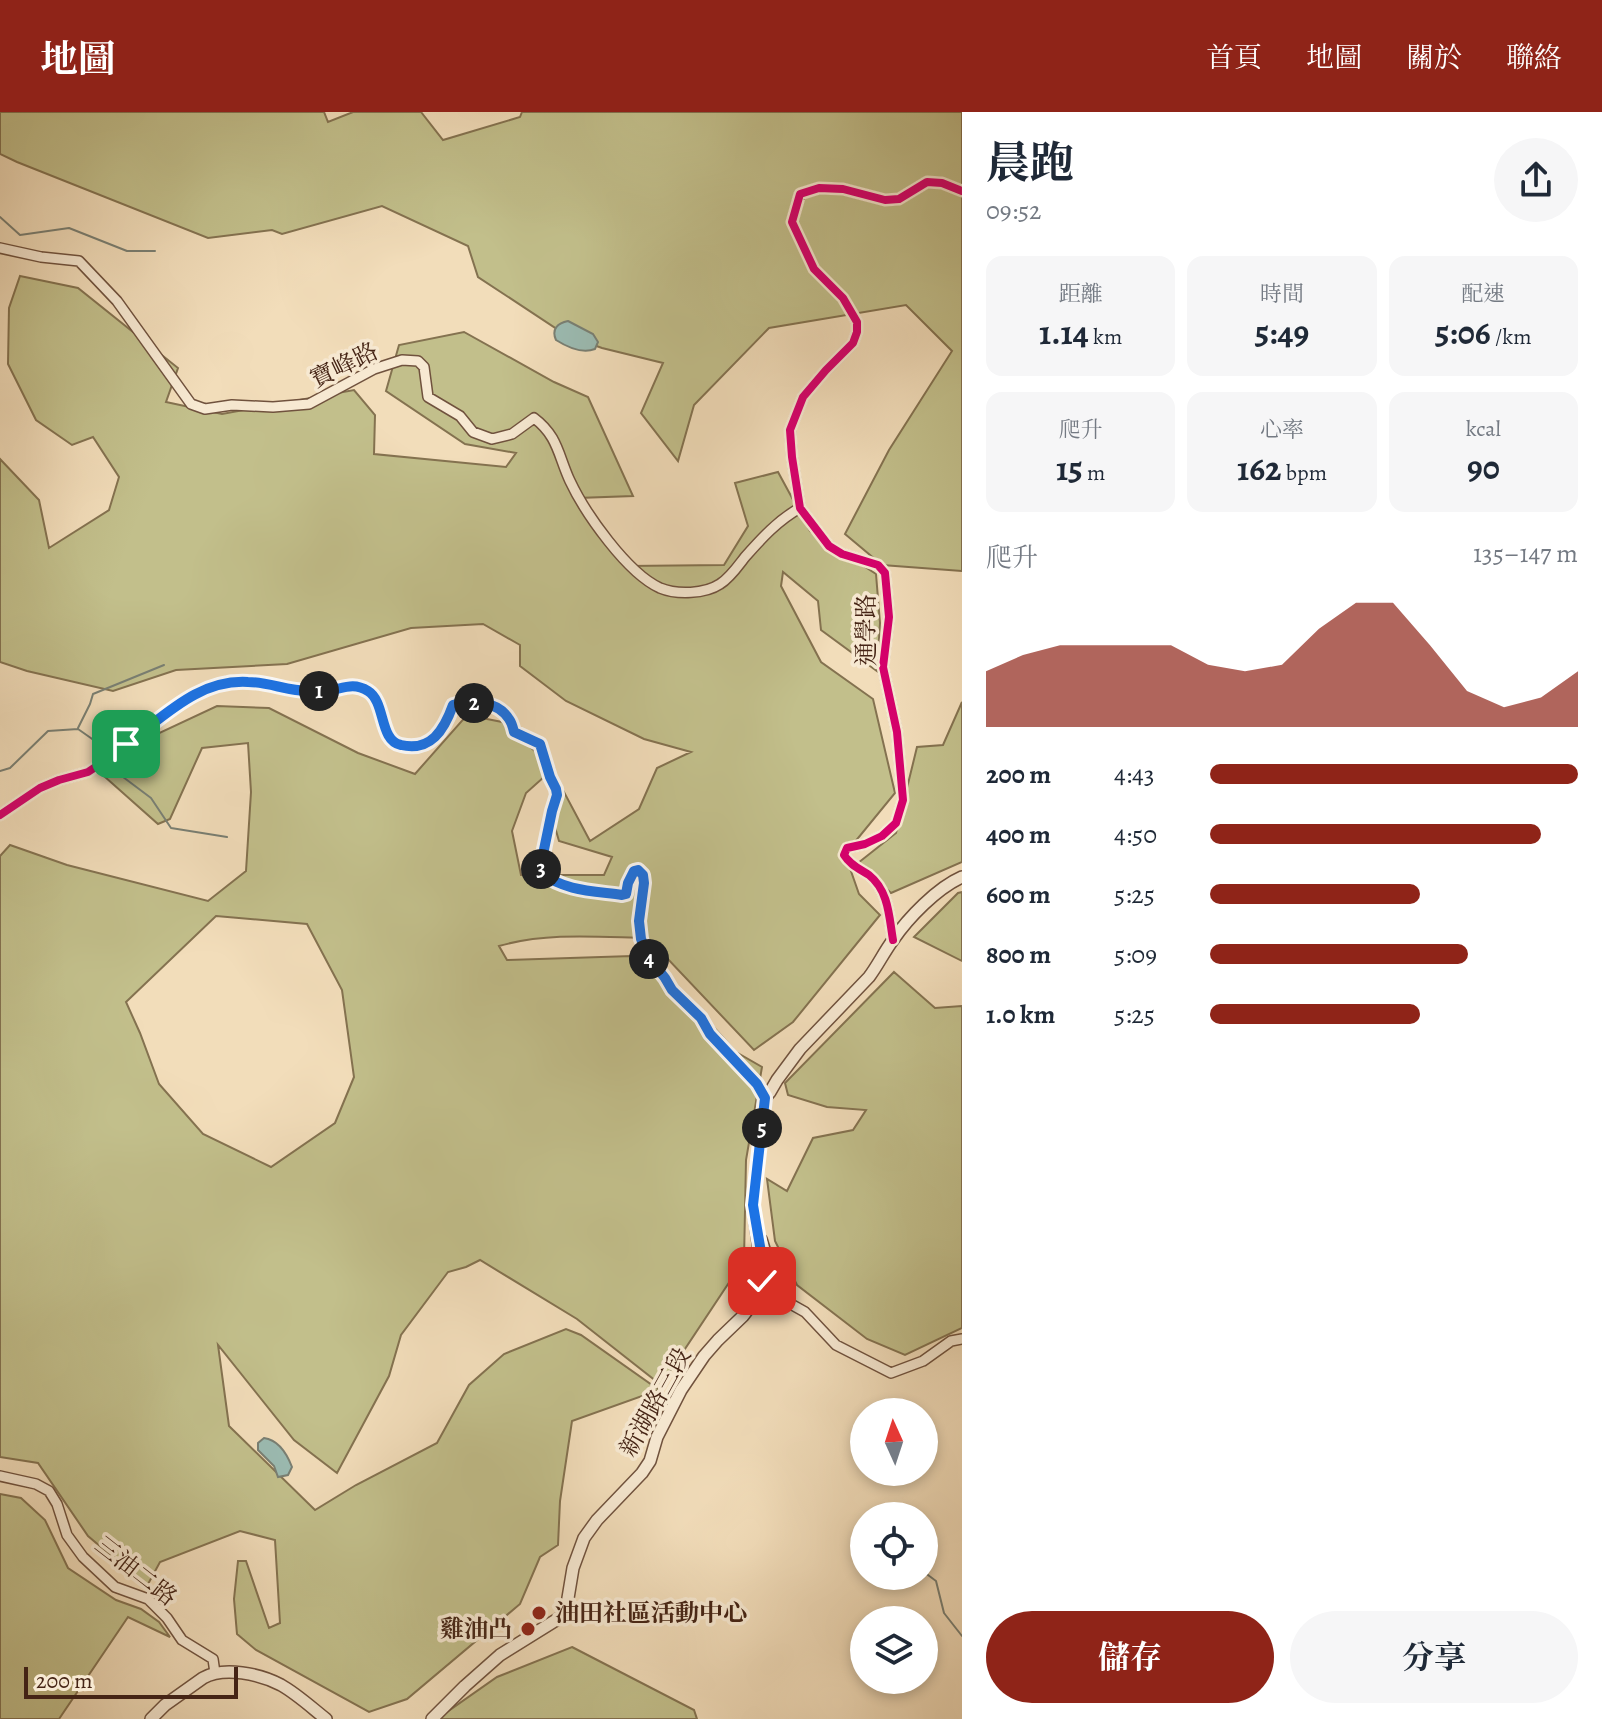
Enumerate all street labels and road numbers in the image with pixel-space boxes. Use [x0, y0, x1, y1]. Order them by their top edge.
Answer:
street label: 寶峰路 [305, 335, 383, 395]
street label: 通學路 [850, 594, 882, 666]
street label: 新湖路三段 [612, 1342, 698, 1462]
street label: 三油二路 [88, 1529, 184, 1613]

